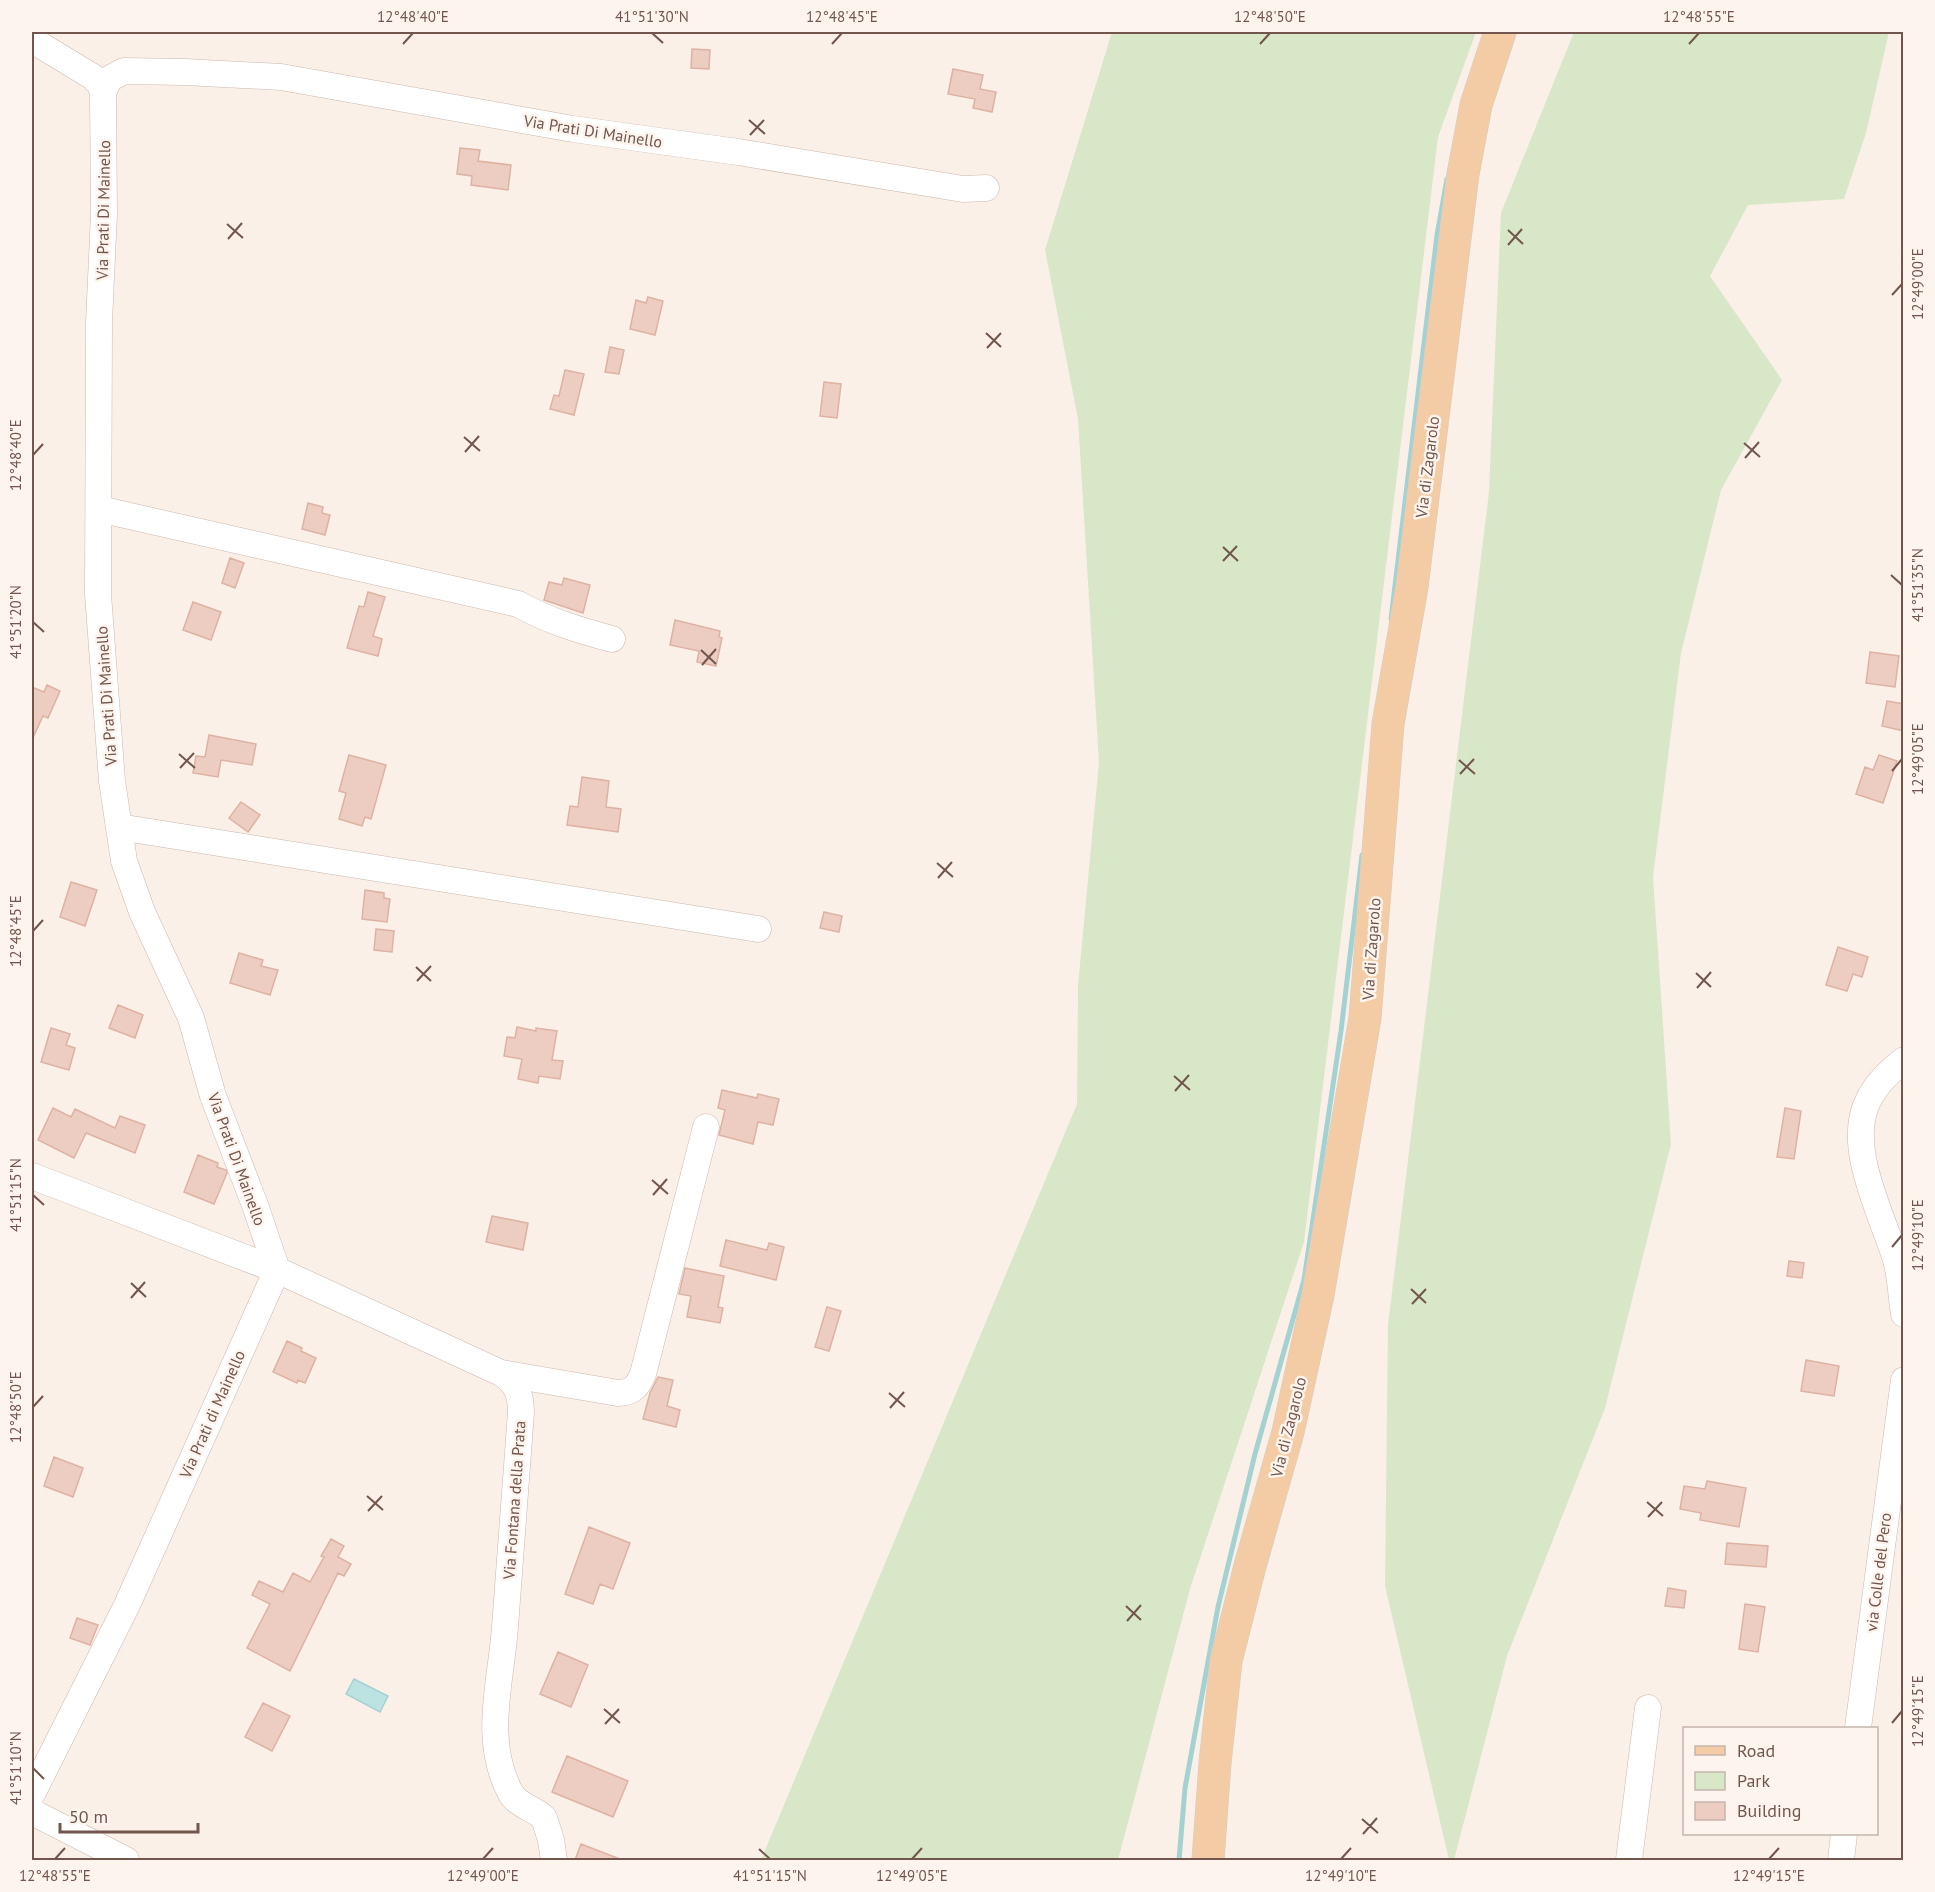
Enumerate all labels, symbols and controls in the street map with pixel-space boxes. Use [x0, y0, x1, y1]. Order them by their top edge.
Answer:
text: 12°48'40"E [377, 7, 449, 26]
text: 41°51'30"N [615, 7, 689, 26]
text: 12°48'45"E [806, 7, 878, 26]
text: 12°48'50"E [1234, 7, 1306, 26]
text: 12°48'55"E [1663, 7, 1735, 26]
street label: Via Prati Di Mainello [521, 110, 664, 152]
street label: Via Prati Di Mainello [92, 140, 114, 281]
text: 12°49'00"E [1908, 248, 1927, 320]
street label: Via di Zagarolo [1411, 415, 1443, 520]
text: 12°48'40"E [6, 419, 25, 491]
text: 41°51'35"N [1908, 548, 1927, 622]
text: 41°51'20"N [6, 585, 25, 659]
street label: Via Prati Di Mainello [91, 625, 121, 768]
text: 12°49'05"E [1908, 723, 1927, 795]
text: 12°48'45"E [6, 895, 25, 967]
street label: Via di Zagarolo [1357, 897, 1385, 1002]
street label: Via Prati Di Mainello [203, 1089, 270, 1228]
text: 41°51'15"N [6, 1158, 25, 1232]
text: 12°49'10"E [1908, 1199, 1927, 1271]
street label: Via Prati di Mainello [174, 1347, 249, 1482]
text: 12°48'50"E [6, 1371, 25, 1443]
street label: Via di Zagarolo [1266, 1375, 1310, 1480]
street label: Via Fontana della Prata [498, 1420, 530, 1581]
street label: via Colle del Pero [1861, 1512, 1895, 1632]
text: 12°49'15"E [1908, 1675, 1927, 1747]
legend [1683, 1727, 1878, 1835]
text: 41°51'10"N [6, 1731, 25, 1805]
text: Road [1737, 1739, 1775, 1762]
text: Park [1737, 1769, 1770, 1792]
scale bar [60, 1796, 198, 1834]
text: Building [1737, 1799, 1801, 1822]
text: 50 m [69, 1805, 108, 1828]
text: 12°48'55"E [19, 1866, 91, 1885]
text: 12°49'00"E [447, 1866, 519, 1885]
text: 41°51'15"N [733, 1866, 807, 1885]
text: 12°49'05"E [876, 1866, 948, 1885]
text: 12°49'10"E [1305, 1866, 1377, 1885]
text: 12°49'15"E [1733, 1866, 1805, 1885]

